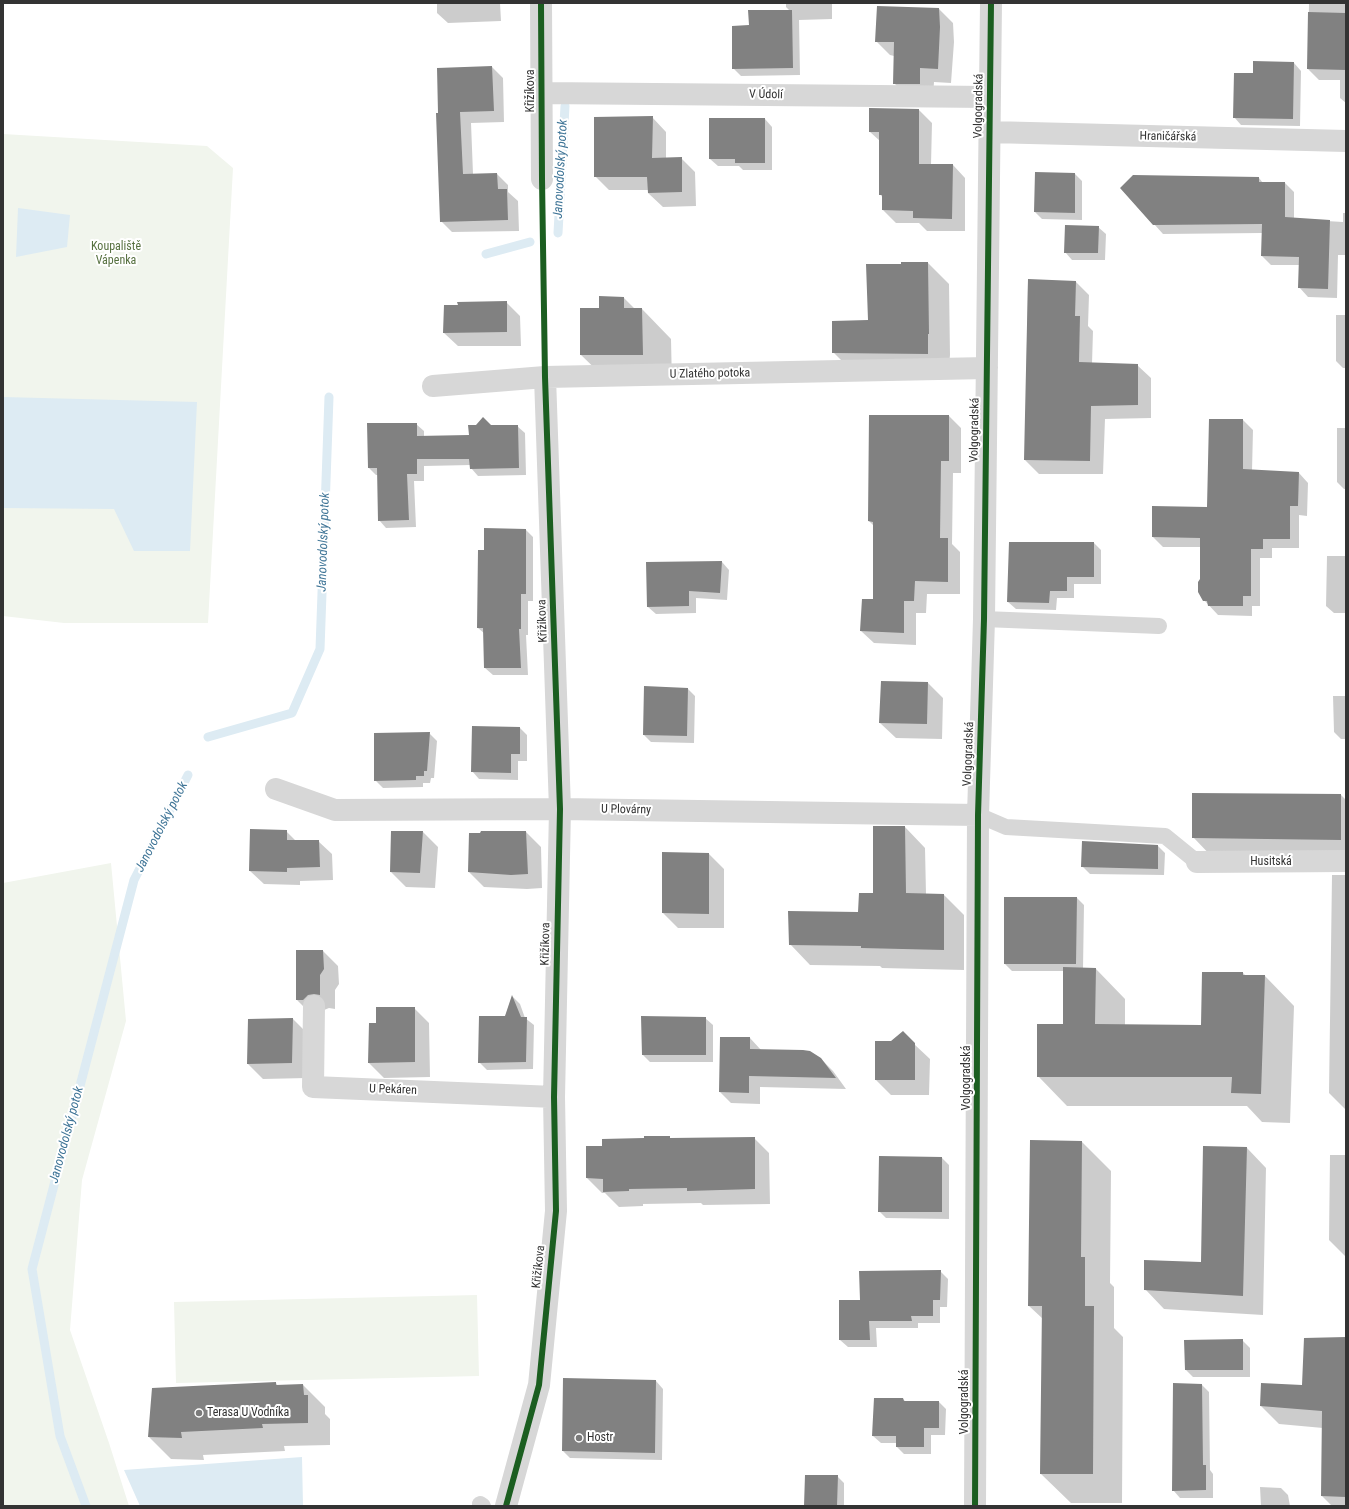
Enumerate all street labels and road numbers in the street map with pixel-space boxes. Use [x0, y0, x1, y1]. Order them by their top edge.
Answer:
street label: Křižíkova [524, 69, 538, 113]
street label: Volgogradská [971, 73, 987, 139]
street label: V Údolí [749, 88, 783, 102]
street label: Hraničářská [1140, 129, 1196, 145]
street label: U Zlatého potoka [670, 366, 750, 382]
street label: Volgogradská [967, 397, 983, 463]
street label: Křižíkova [535, 599, 551, 643]
street label: Volgogradská [961, 721, 977, 787]
street label: U Plovárny [601, 802, 651, 818]
street label: Husitská [1250, 855, 1292, 869]
street label: Křižíkova [538, 922, 554, 966]
street label: Volgogradská [960, 1046, 974, 1110]
street label: U Pekáren [369, 1082, 417, 1098]
street label: Křižíkova [530, 1245, 548, 1289]
street label: Volgogradská [958, 1370, 972, 1434]

